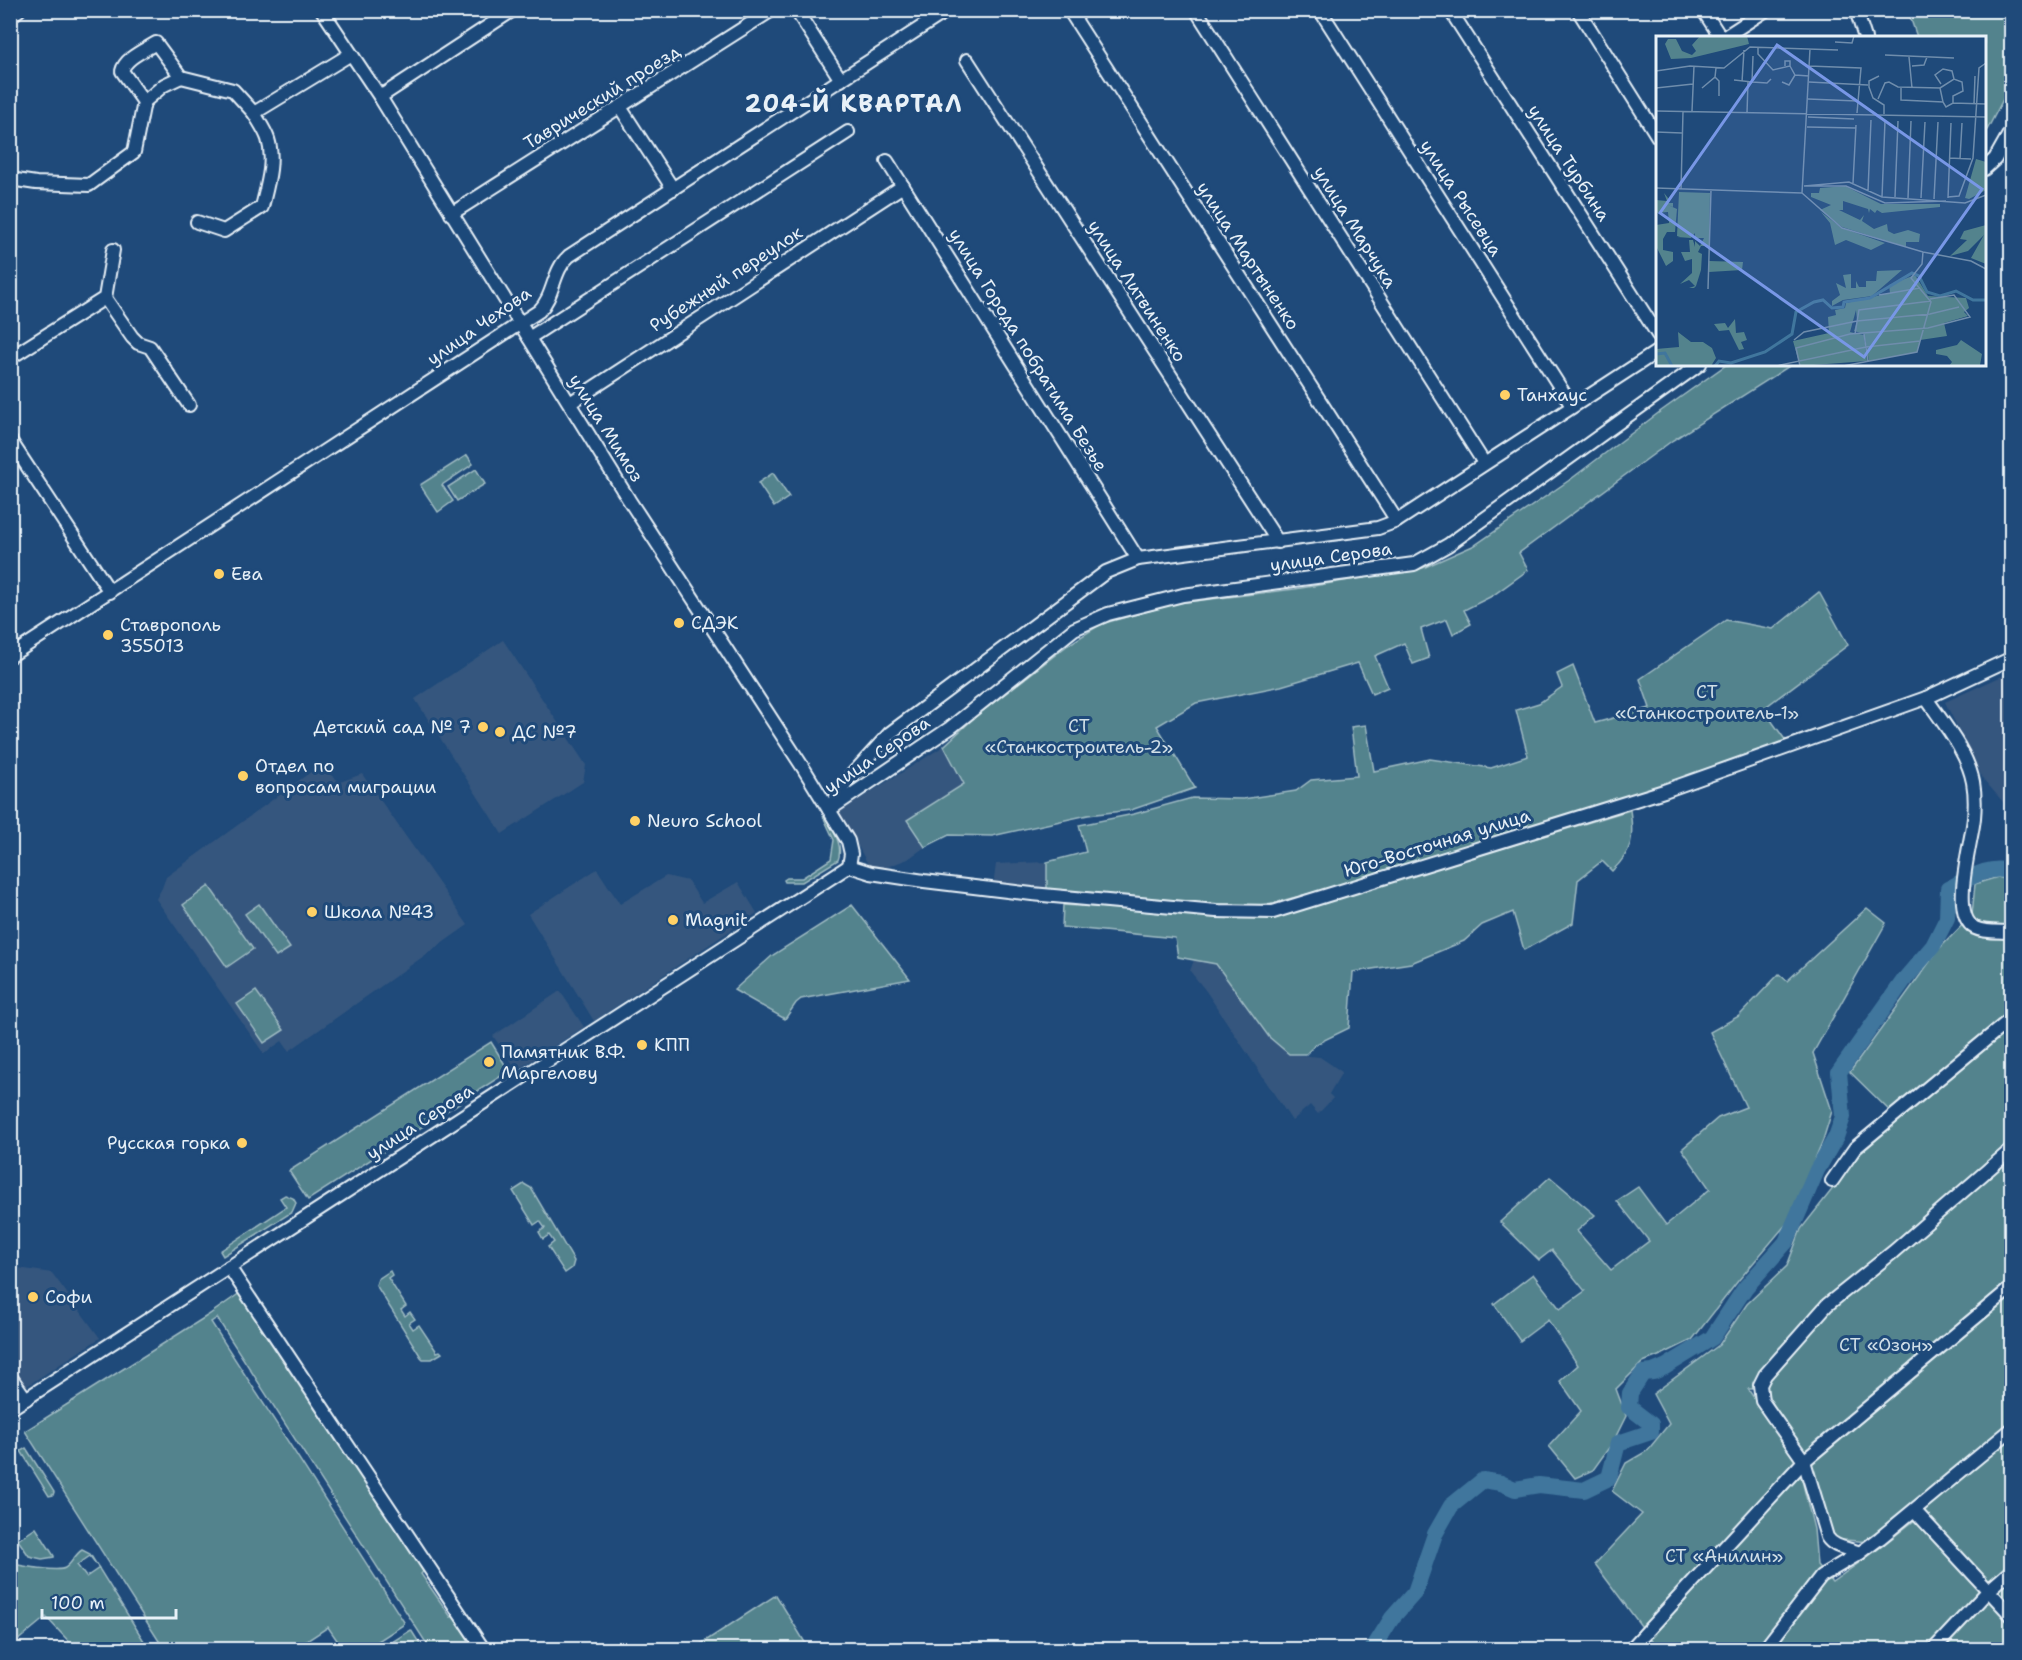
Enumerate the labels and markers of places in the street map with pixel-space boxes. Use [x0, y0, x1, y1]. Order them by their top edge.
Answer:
place label: Танхаус [1517, 383, 1587, 407]
marker: Танхаус [1498, 388, 1512, 402]
place label: Ева [231, 562, 263, 586]
marker: Ева [212, 567, 226, 581]
place label: СДЭК [691, 611, 739, 635]
place label: Ставрополь 355013 [120, 613, 221, 658]
marker: СДЭК [672, 616, 686, 630]
marker: Ставрополь 355013 [101, 628, 115, 642]
place label: Детский сад № 7 [313, 715, 471, 739]
marker: Детский сад № 7 [476, 720, 490, 734]
place label: ДС №7 [512, 720, 577, 744]
marker: ДС №7 [493, 725, 507, 739]
place label: Отдел по вопросам миграции [255, 754, 437, 799]
marker: Отдел по вопросам миграции [236, 769, 250, 783]
place label: Neuro School [647, 809, 763, 833]
marker: Neuro School [628, 814, 642, 828]
place label: Школа №43 [324, 900, 434, 924]
marker: Школа №43 [305, 905, 319, 919]
place label: Magnit [685, 908, 748, 932]
marker: Magnit [666, 913, 680, 927]
place label: КПП [654, 1033, 690, 1057]
marker: КПП [635, 1038, 649, 1052]
place label: Памятник В.Ф. Маргелову [501, 1040, 626, 1085]
marker: Памятник В.Ф. Маргелову [482, 1055, 496, 1069]
place label: Русская горка [107, 1131, 230, 1155]
marker: Русская горка [235, 1136, 249, 1150]
place label: Софи [45, 1285, 93, 1309]
marker: Софи [26, 1290, 40, 1304]

